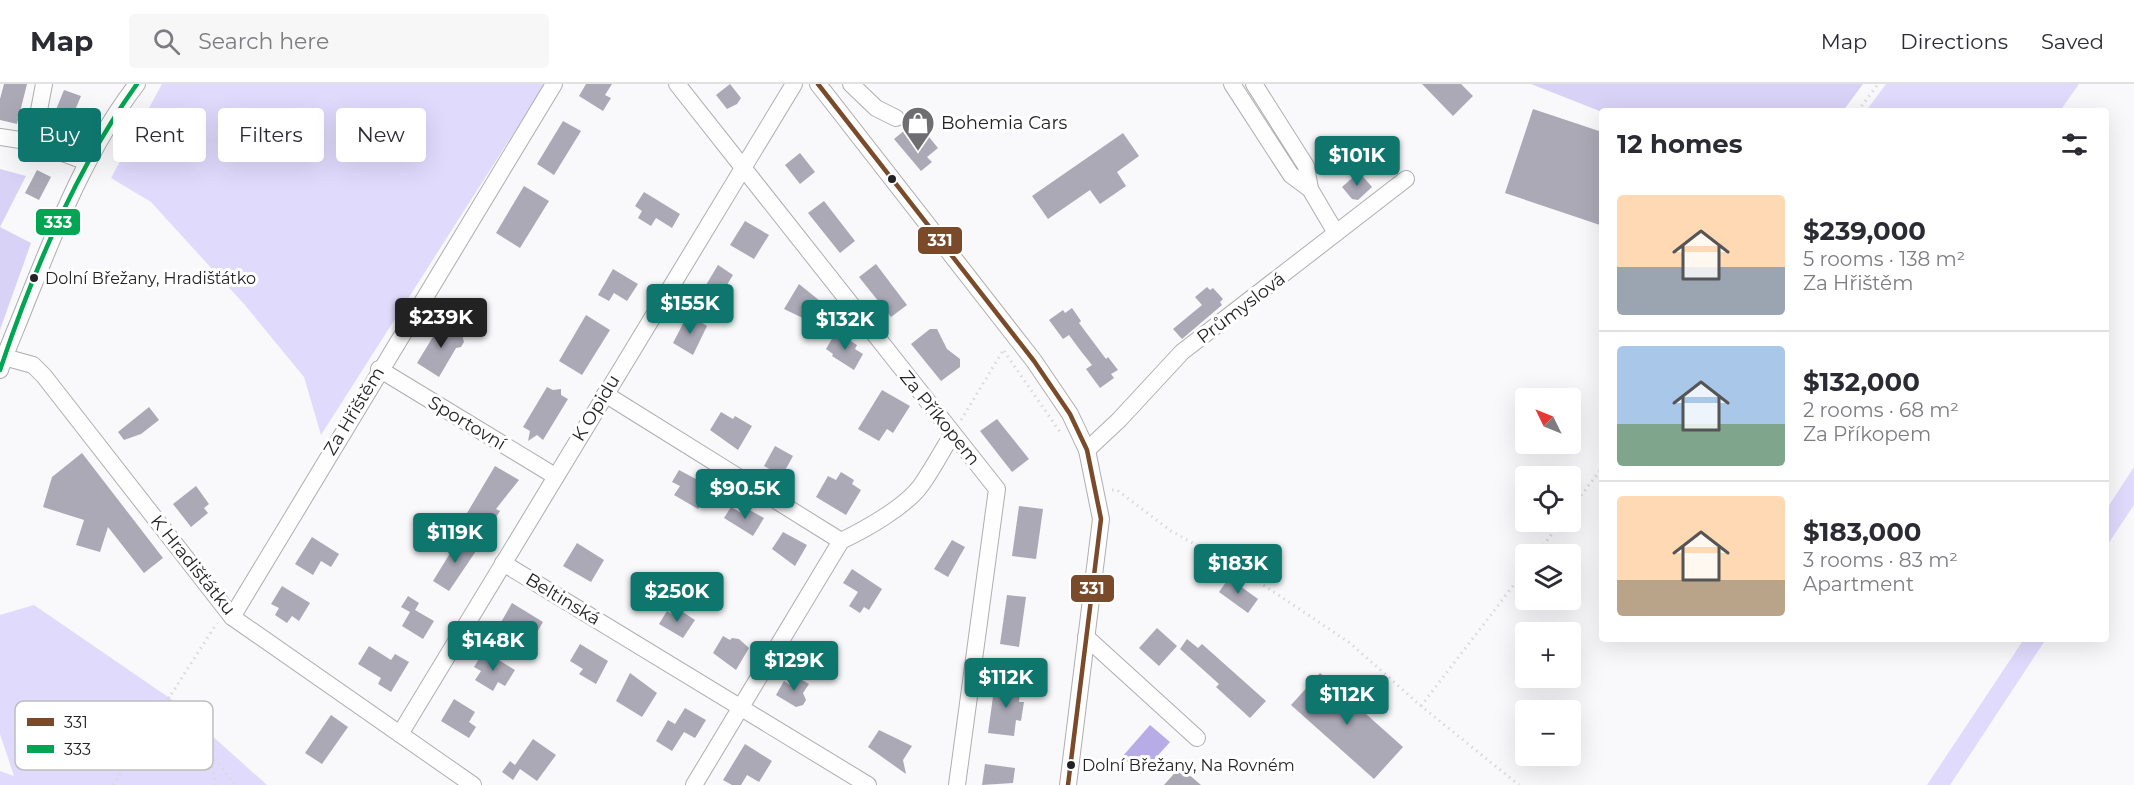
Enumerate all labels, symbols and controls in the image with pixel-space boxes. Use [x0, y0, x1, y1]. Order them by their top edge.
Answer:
search box [129, 14, 549, 68]
text: Map [30, 24, 93, 58]
icon: search [150, 25, 183, 58]
text: Search here [198, 28, 329, 55]
text: Map [1821, 29, 1867, 54]
text: Directions [1900, 29, 2008, 54]
text: Saved [2041, 29, 2104, 54]
shop icon: Bohemia Cars [900, 105, 936, 152]
chip: Buy [18, 108, 101, 162]
chip: Rent [113, 108, 206, 162]
chip: Filters [218, 108, 324, 162]
chip: New [336, 108, 426, 162]
place label: Bohemia Cars [941, 112, 1068, 134]
text: 12 homes [1617, 128, 1743, 160]
icon: filters [2058, 128, 2091, 161]
pin: $101K [1315, 136, 1399, 187]
text: $101K [1329, 143, 1385, 167]
unlabelled marker [886, 173, 898, 185]
line badge: 333 [35, 208, 81, 236]
text: 333 [43, 213, 72, 232]
text: $239,000 [1803, 215, 1926, 247]
icon: home [1665, 219, 1737, 291]
line badge: 331 [917, 226, 963, 255]
text: 331 [926, 231, 953, 250]
text: 5 rooms · 138 m² [1803, 247, 1965, 271]
street label: Průmyslová [1192, 268, 1290, 348]
place label: Dolní Břežany, Hradišťátko [45, 269, 256, 288]
text: Za Hřištěm [1803, 271, 1913, 295]
marker: Dolní Břežany, Hradišťátko [28, 272, 40, 284]
pin: $155K [648, 284, 732, 335]
text: $155K [661, 291, 719, 315]
pin: $239K [399, 298, 483, 349]
pin: $132K [803, 300, 887, 351]
text: $239K [409, 305, 473, 329]
text: $132K [816, 307, 874, 331]
street label: Za Hřištěm [319, 363, 389, 459]
street label: Za Příkopem [895, 366, 985, 470]
text: $132,000 [1803, 366, 1920, 398]
icon: home [1665, 370, 1737, 442]
street label: K Opidu [568, 371, 624, 445]
north arrow [1515, 388, 1581, 454]
map controls [1515, 388, 1581, 766]
street label: Sportovní [424, 391, 511, 455]
text: 2 rooms · 68 m² [1803, 398, 1959, 422]
text: Za Příkopem [1803, 422, 1931, 446]
button: locate [1515, 466, 1581, 532]
pin: $90.5K [696, 469, 794, 520]
text: $90.5K [710, 476, 780, 500]
street label: K Hradišťátku [146, 510, 240, 620]
pin: $119K [413, 513, 497, 564]
text: $183,000 [1803, 516, 1922, 548]
text: $119K [427, 520, 483, 544]
icon: home [1665, 520, 1737, 592]
pin: $183K [1196, 544, 1280, 595]
button: layers [1515, 544, 1581, 610]
text: 3 rooms · 83 m² [1803, 548, 1958, 572]
text: $183K [1208, 551, 1268, 575]
street label: Beltinská [522, 568, 604, 630]
pin: $250K [635, 572, 719, 623]
text: Apartment [1803, 572, 1914, 596]
line badge: 331 [1070, 574, 1115, 603]
text: $250K [645, 579, 709, 603]
text: 331 [1078, 579, 1105, 598]
pin: $148K [451, 621, 535, 672]
button: + [1515, 622, 1581, 688]
text: $148K [462, 628, 524, 652]
pin: $129K [752, 641, 836, 692]
text: $129K [764, 648, 824, 672]
pin: $112K [964, 658, 1048, 709]
text: $112K [979, 665, 1033, 689]
pin: $112K [1305, 675, 1389, 726]
text: $112K [1320, 682, 1374, 706]
button: − [1515, 700, 1581, 766]
legend [15, 701, 213, 770]
text: 331 [64, 713, 88, 732]
text: 333 [64, 740, 91, 759]
place label: Dolní Břežany, Na Rovném [1082, 756, 1295, 775]
marker: Dolní Břežany, Na Rovném [1065, 759, 1077, 771]

